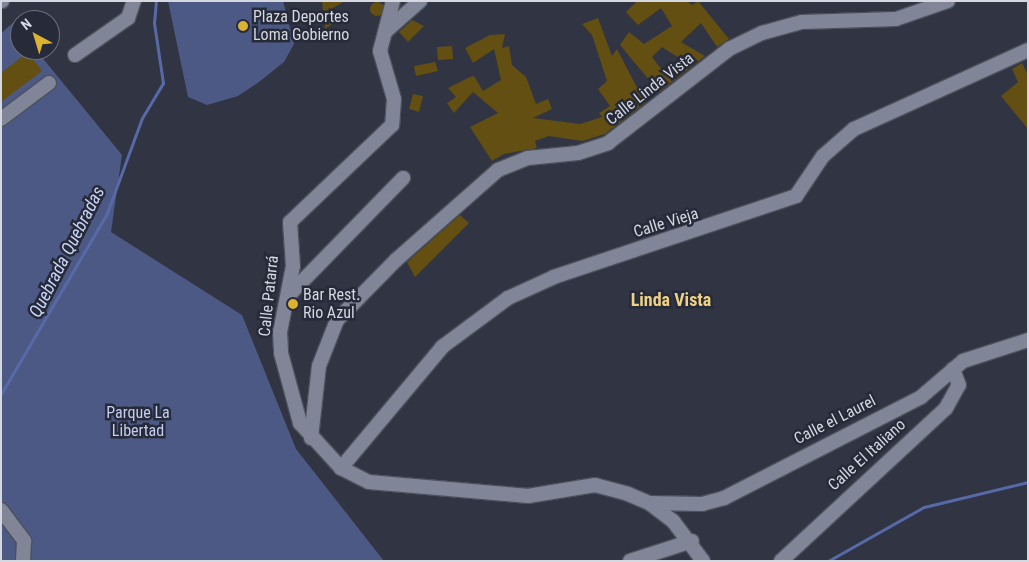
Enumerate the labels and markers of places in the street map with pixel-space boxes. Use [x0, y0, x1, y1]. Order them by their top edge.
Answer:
place label: Plaza Deportes Loma Gobierno [253, 7, 349, 45]
marker: Plaza Deportes Loma Gobierno [237, 20, 249, 32]
place label: Bar Rest. Rio Azul [303, 285, 360, 323]
marker: Bar Rest. Rio Azul [287, 298, 299, 310]

